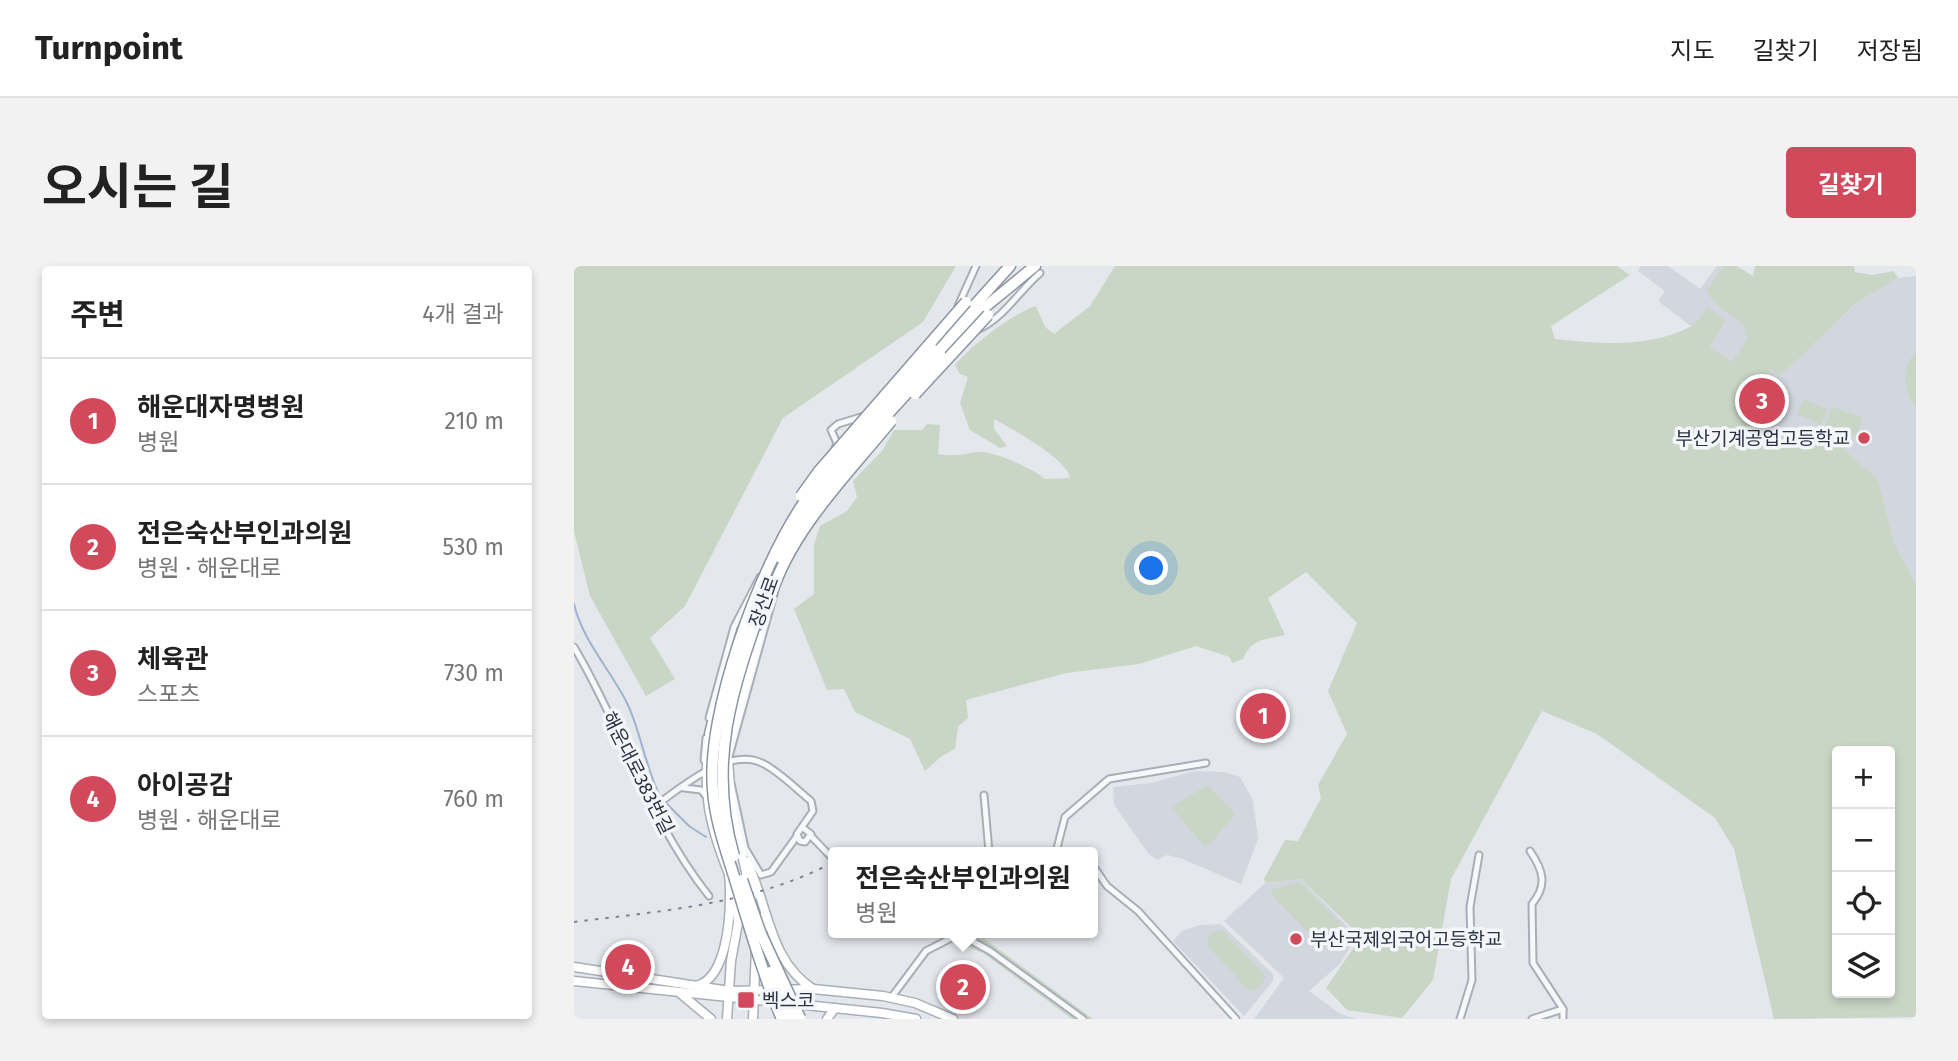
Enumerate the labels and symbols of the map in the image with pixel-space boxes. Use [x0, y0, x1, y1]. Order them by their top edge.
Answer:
pin: 3 [1739, 375, 1785, 427]
place label: 부산기계공업고등학교 [1675, 427, 1850, 450]
marker: 부산기계공업고등학교 [1856, 430, 1872, 446]
your location [1134, 551, 1168, 585]
street label: 장산로 [744, 573, 784, 631]
pin: 1 [1240, 690, 1286, 742]
street label: 해운대로383번길 [597, 708, 679, 838]
place label: 부산국제외국어고등학교 [1310, 928, 1502, 951]
marker: 부산국제외국어고등학교 [1288, 931, 1304, 947]
pin: 4 [605, 941, 651, 993]
pin: 2 [940, 961, 986, 1013]
place label: 벡스코 [762, 989, 814, 1012]
marker: 벡스코 [736, 990, 756, 1010]

